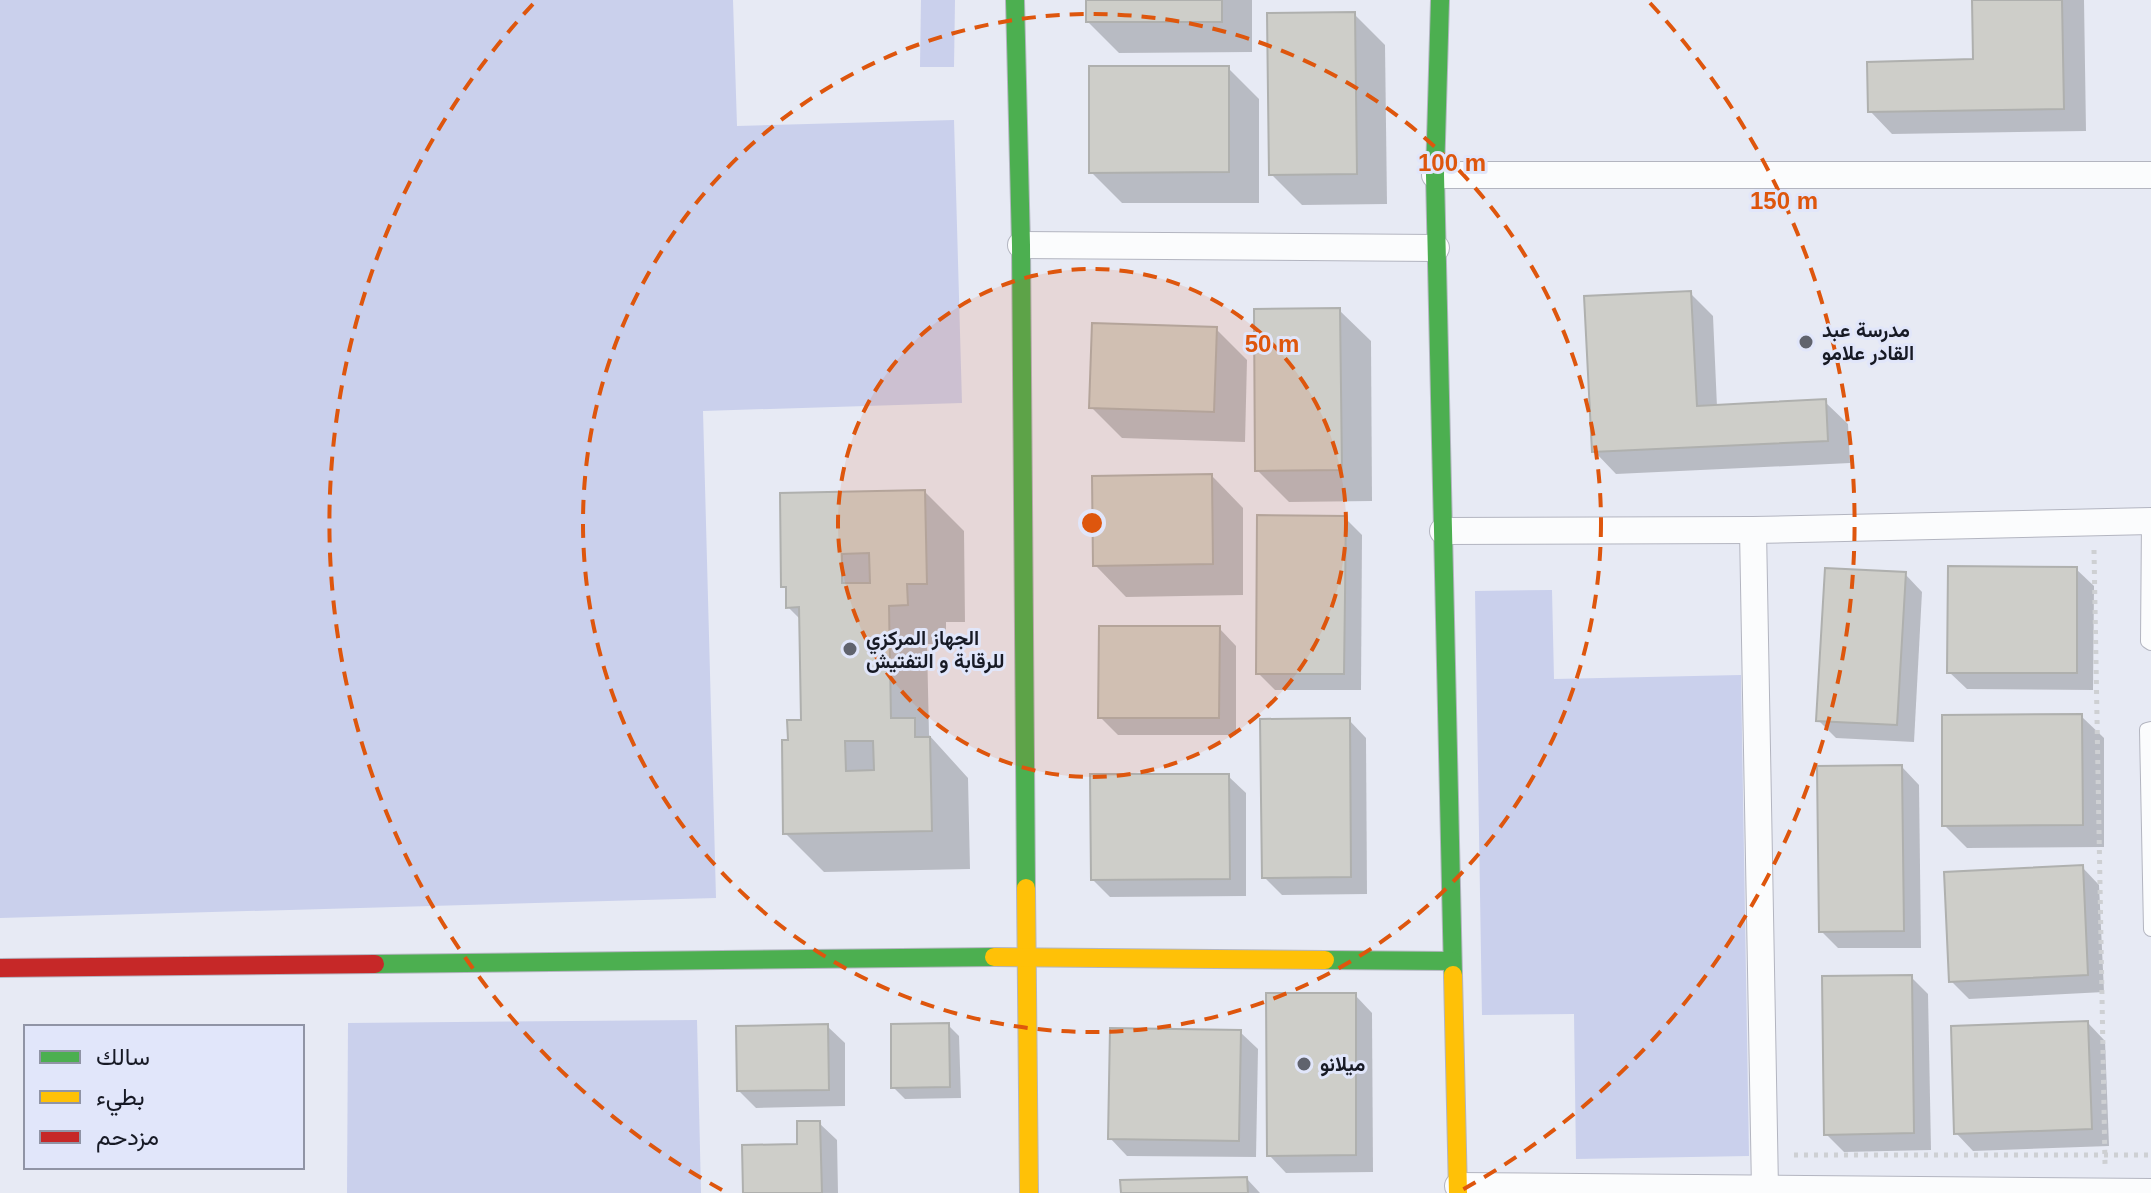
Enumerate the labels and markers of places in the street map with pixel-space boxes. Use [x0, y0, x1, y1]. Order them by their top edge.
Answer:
place label: مدرسة عبد القادر علامو [1822, 319, 1914, 366]
marker: مدرسة عبد القادر علامو [1797, 333, 1815, 351]
centre of rings [1078, 509, 1106, 537]
place label: الجهاز المركزي للرقابة و التفتيش [866, 627, 1005, 674]
marker: الجهاز المركزي للرقابة و التفتيش [841, 640, 859, 658]
place label: ميلانو [1320, 1053, 1365, 1077]
marker: ميلانو [1295, 1055, 1313, 1073]

